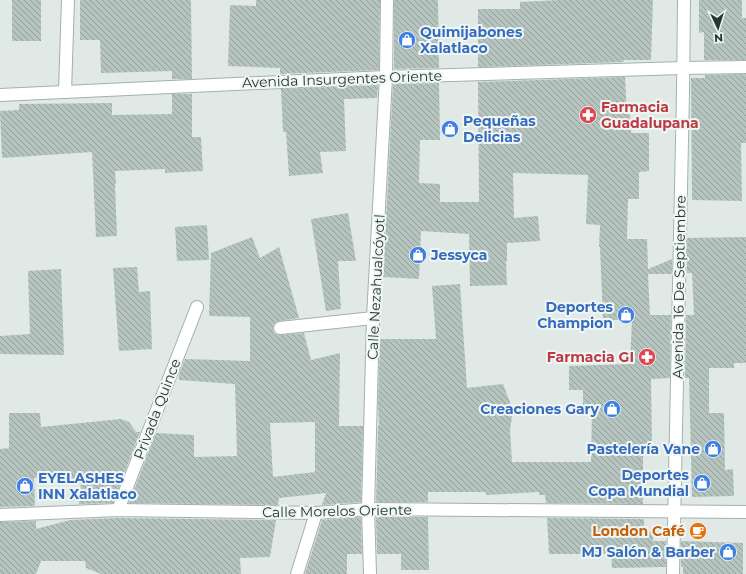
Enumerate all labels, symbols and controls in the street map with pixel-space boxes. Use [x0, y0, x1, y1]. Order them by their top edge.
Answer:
north arrow [698, 8, 738, 48]
place label: Quimijabones Xalatlaco [420, 23, 523, 57]
shop icon: Quimijabones Xalatlaco [397, 30, 417, 50]
text: N [714, 31, 724, 45]
street label: Avenida Insurgentes Oriente [242, 67, 442, 91]
place label: Farmacia Guadalupana [601, 98, 699, 132]
pharmacy icon: Farmacia Guadalupana [578, 105, 598, 125]
place label: Pequeñas Delicias [463, 112, 536, 146]
shop icon: Pequeñas Delicias [440, 119, 460, 139]
street label: Avenida 16 De Septiembre [668, 195, 690, 379]
street label: Calle Nezahualcóyotl [363, 214, 389, 360]
shop icon: Jessyca [408, 245, 428, 265]
place label: Jessyca [430, 246, 487, 264]
place label: Deportes Champion [537, 298, 614, 332]
shop icon: Deportes Champion [616, 305, 636, 325]
pharmacy icon: Farmacia GI [637, 347, 657, 367]
place label: Farmacia GI [547, 348, 634, 366]
street label: Privada Quince [129, 356, 185, 462]
shop icon: Creaciones Gary [602, 399, 622, 419]
place label: Creaciones Gary [480, 400, 600, 418]
shop icon: Pastelería Vane [703, 439, 723, 459]
place label: Pastelería Vane [586, 440, 700, 458]
place label: Deportes Copa Mundial [588, 466, 690, 500]
place label: EYELASHES INN Xalatlaco [38, 469, 137, 503]
shop icon: Deportes Copa Mundial [692, 473, 712, 493]
shop icon: EYELASHES INN Xalatlaco [15, 476, 35, 496]
street label: Calle Morelos Oriente [262, 501, 412, 521]
cafe icon: London Café [688, 521, 708, 541]
place label: London Café [592, 522, 685, 540]
shop icon: MJ Salón & Barber [718, 542, 738, 562]
place label: MJ Salón & Barber [581, 543, 715, 561]

